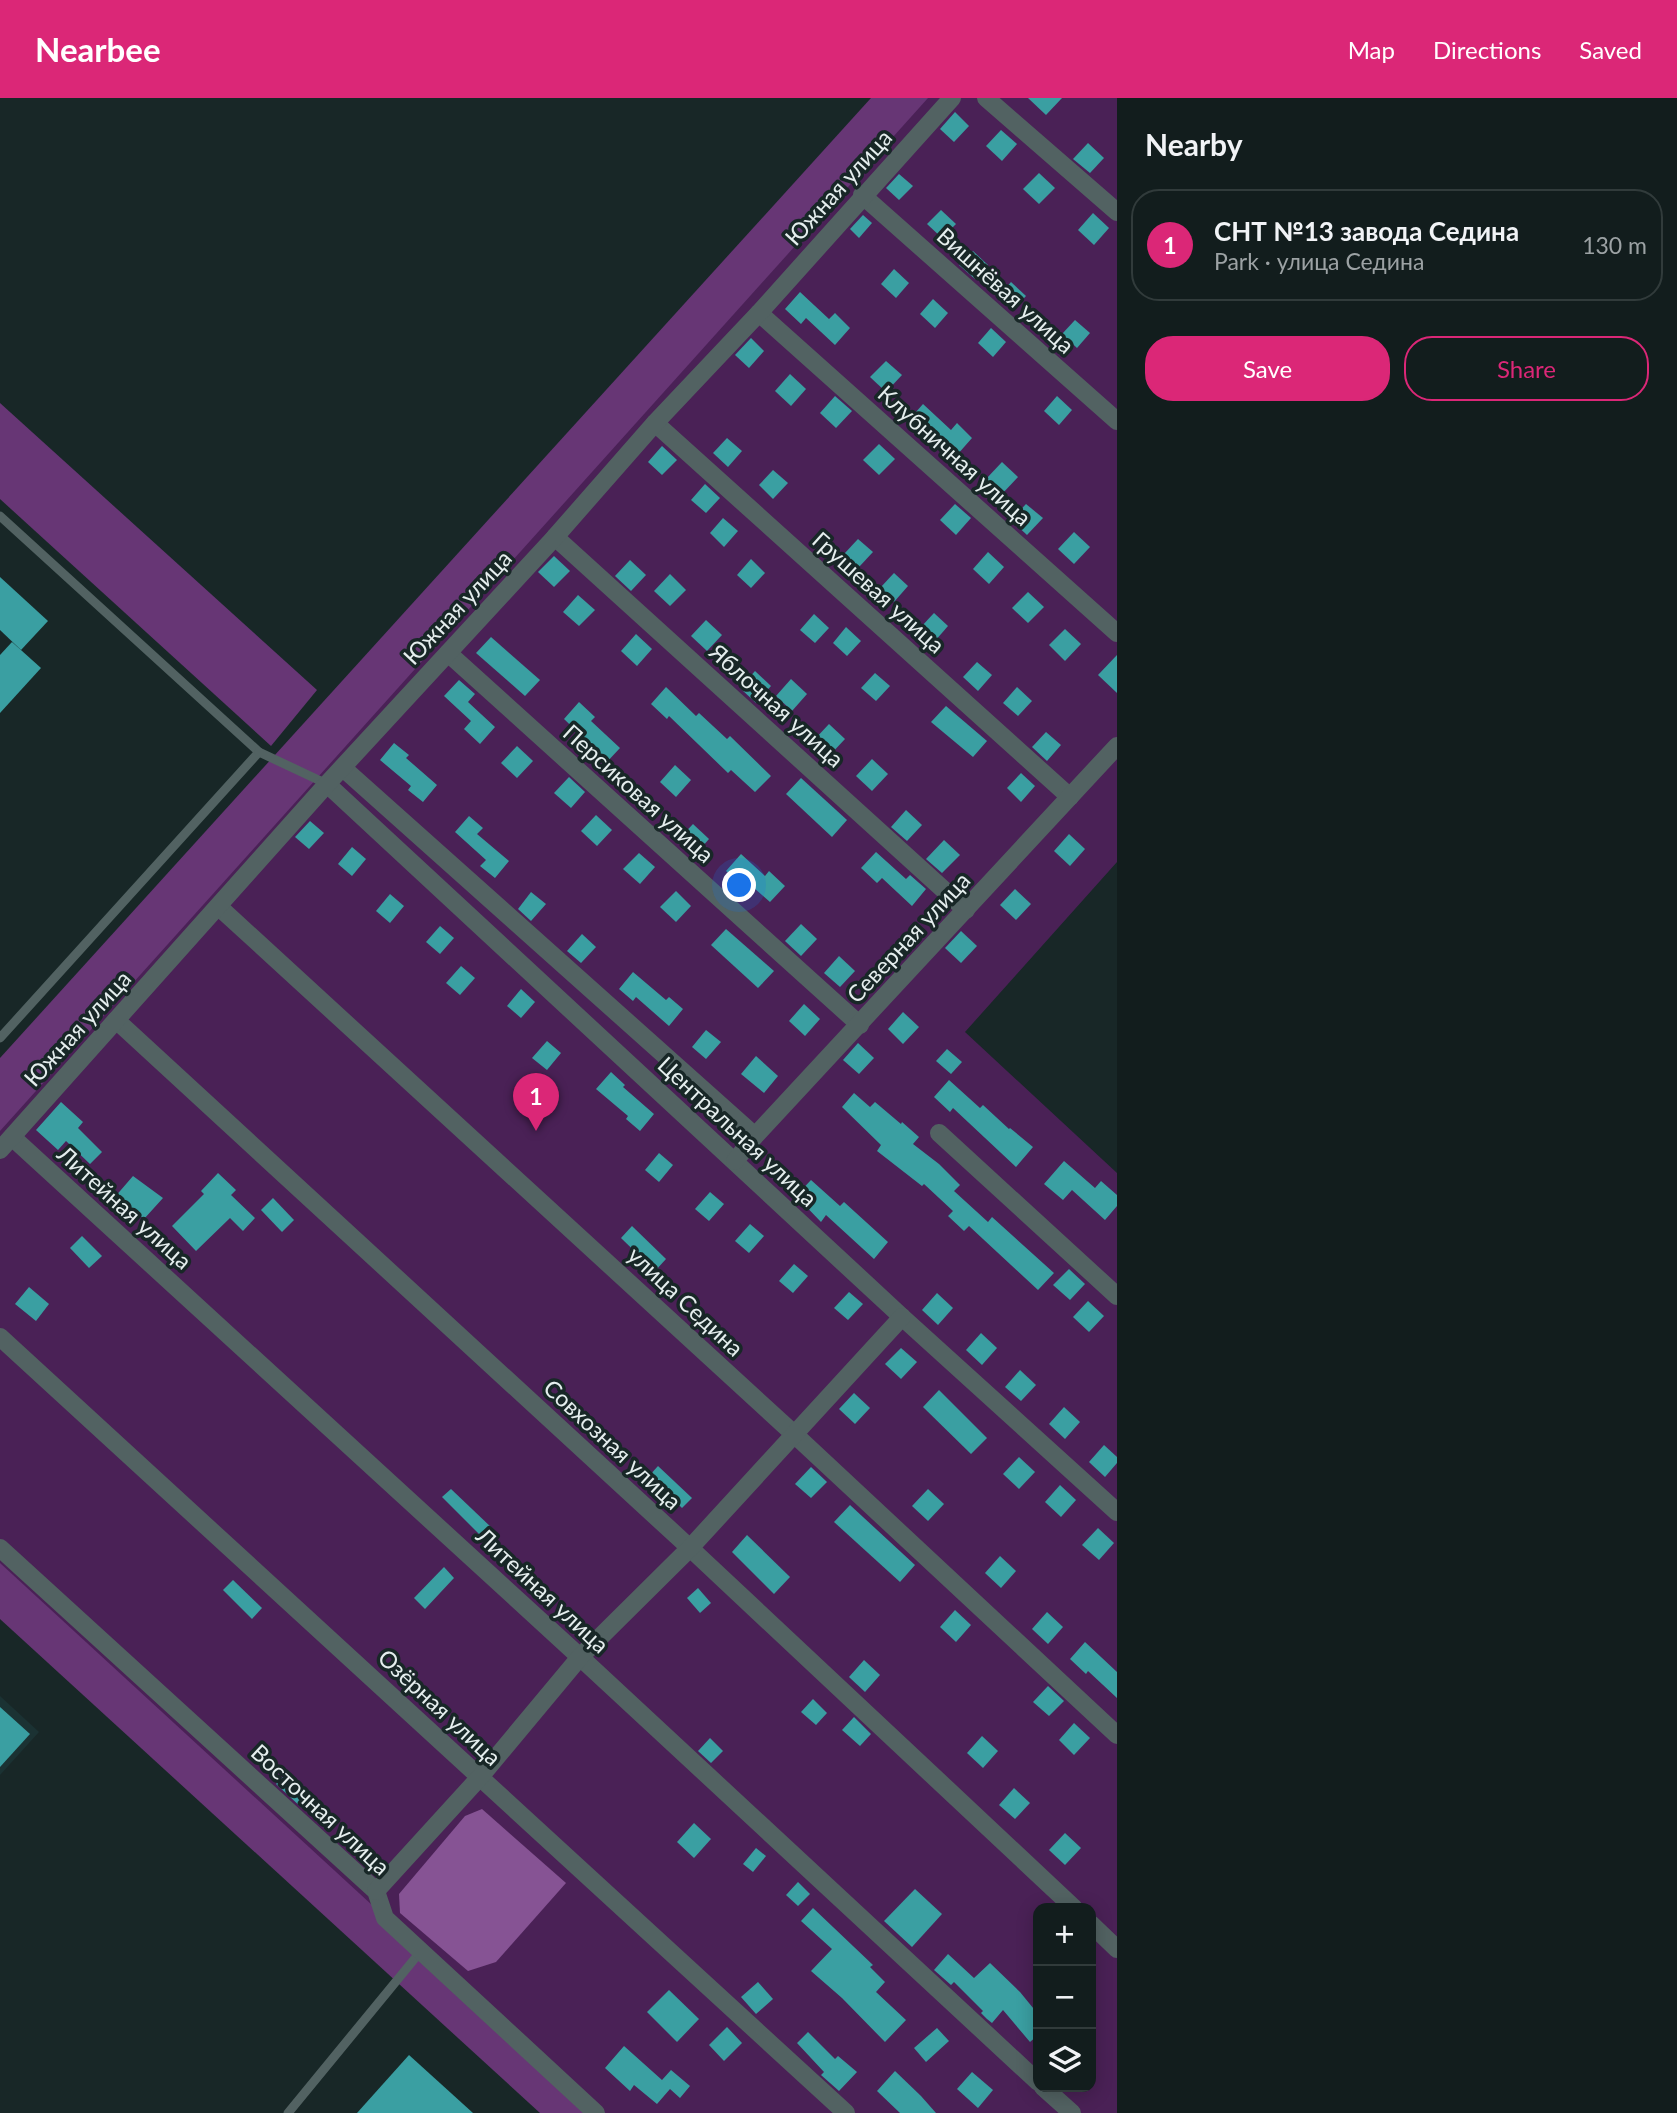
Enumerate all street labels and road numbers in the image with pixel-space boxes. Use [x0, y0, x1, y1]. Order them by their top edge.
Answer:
street label: Южная улица [779, 123, 897, 251]
street label: Вишнёвая улица [932, 221, 1080, 359]
street label: Клубничная улица [873, 379, 1037, 531]
street label: Грушевая улица [807, 525, 951, 659]
street label: Южная улица [397, 544, 517, 670]
street label: Яблочная улица [703, 637, 850, 773]
street label: Персиковая улица [558, 718, 720, 868]
street label: Северная улица [840, 866, 976, 1008]
street label: Южная улица [18, 964, 136, 1092]
street label: Центральная улица [653, 1050, 823, 1212]
street label: Литейная улица [51, 1139, 198, 1275]
street label: улица Седина [622, 1240, 750, 1362]
street label: Совхозная улица [538, 1373, 688, 1515]
street label: Литейная улица [470, 1521, 615, 1658]
street label: Озёрная улица [373, 1643, 507, 1771]
street label: Восточная улица [246, 1738, 396, 1880]

